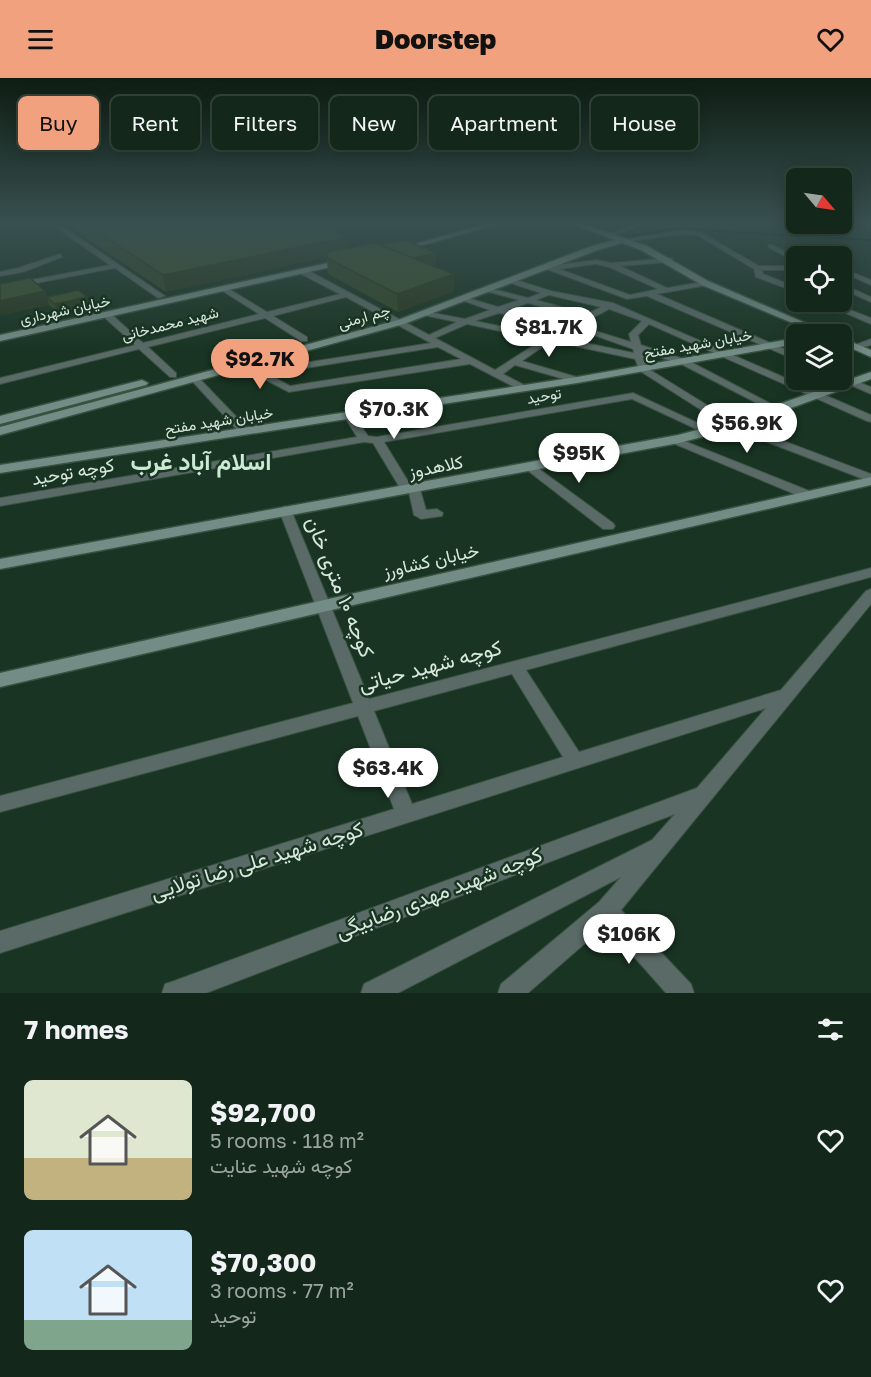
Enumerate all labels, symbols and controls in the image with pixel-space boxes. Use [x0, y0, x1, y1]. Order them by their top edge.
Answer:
icon: menu [24, 23, 57, 56]
text: Doorstep [375, 23, 496, 55]
icon: heart [814, 23, 847, 56]
chip: Buy [18, 96, 99, 150]
chip: Rent [111, 96, 200, 150]
chip: Filters [212, 96, 318, 150]
chip: New [330, 96, 417, 150]
chip: Apartment [429, 96, 579, 150]
chip: House [591, 96, 698, 150]
north arrow [786, 168, 852, 234]
map controls [786, 168, 852, 390]
button: locate [786, 246, 852, 312]
street label: خیابان شهرداری [18, 291, 112, 329]
street label: چم ارمنی [336, 300, 392, 334]
street label: شهید محمدخانی [119, 302, 221, 346]
pin: $81.7K [500, 307, 598, 358]
text: $81.7K [515, 314, 583, 338]
button: layers [786, 324, 852, 390]
street label: خیابان شهید مفتح [642, 325, 754, 364]
pin: $92.7K [211, 339, 309, 390]
text: $92.7K [225, 346, 295, 370]
street label: توحید [525, 383, 563, 408]
pin: $70.3K [345, 389, 443, 440]
text: $70.3K [359, 396, 429, 420]
street label: خیابان شهید مفتح [163, 403, 275, 440]
pin: $56.9K [698, 403, 796, 454]
text: $56.9K [711, 410, 783, 434]
pin: $95K [543, 433, 615, 484]
text: $95K [553, 440, 605, 464]
district label: اسلام آباد غرب [131, 446, 271, 478]
street label: کلاهدوز [406, 450, 465, 483]
street label: کوچه توحید [30, 453, 116, 491]
street label: کوچه ۱۰ متری خان [299, 512, 381, 662]
street label: خیابان کشاورز [380, 538, 481, 583]
street label: کوچه شهید حیاتی [355, 633, 505, 699]
pin: $63.4K [339, 748, 437, 799]
text: $63.4K [352, 755, 424, 779]
street label: کوچه شهید علی رضا تولایی [147, 815, 367, 907]
street label: کوچه شهید مهدی رضابیگی [331, 841, 547, 945]
pin: $106K [587, 914, 671, 965]
text: $106K [597, 921, 661, 945]
icon: filters [814, 1013, 847, 1046]
text: 7 homes [24, 1014, 129, 1045]
text: $92,700 [210, 1097, 316, 1128]
icon: home [72, 1104, 144, 1176]
icon: heart [814, 1124, 847, 1157]
text: 5 rooms · 118 m² [210, 1128, 364, 1152]
text: کوچه شهید عنایت [210, 1153, 352, 1177]
text: $70,300 [210, 1247, 316, 1278]
icon: home [72, 1254, 144, 1326]
icon: heart [814, 1274, 847, 1307]
text: 3 rooms · 77 m² [210, 1278, 354, 1302]
text: توحید [210, 1303, 256, 1327]

